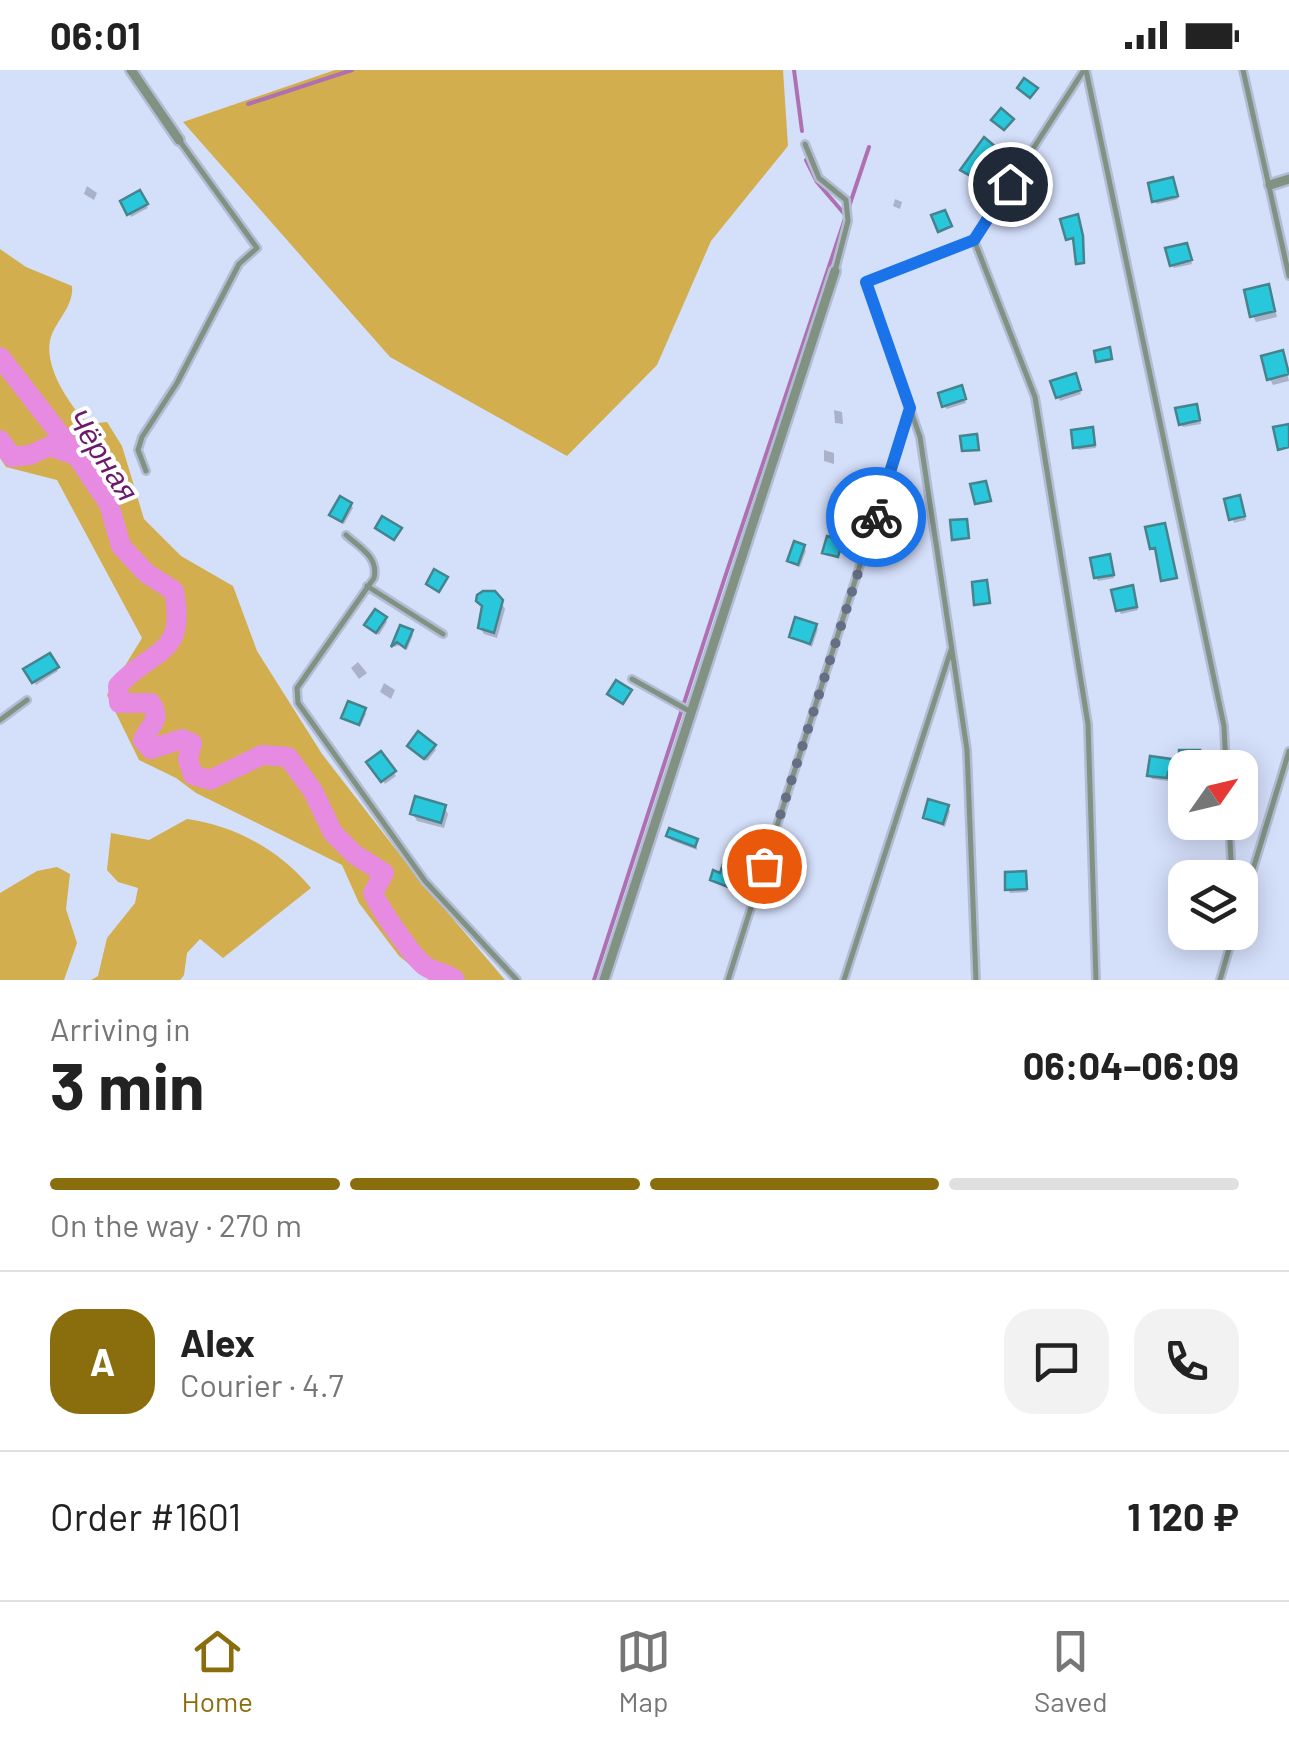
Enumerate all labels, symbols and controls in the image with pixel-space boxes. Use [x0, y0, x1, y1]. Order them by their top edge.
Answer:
text: 06:01 [50, 12, 141, 58]
pin [968, 142, 1053, 227]
icon: home [983, 157, 1038, 212]
water label: Чёрная [61, 401, 147, 507]
courier [826, 467, 926, 567]
icon: bike [849, 490, 904, 545]
north arrow [1168, 750, 1258, 840]
map controls [1168, 750, 1258, 950]
pin [722, 824, 807, 909]
icon: bag [737, 839, 792, 894]
button: layers [1168, 860, 1258, 950]
text: Arriving in [50, 1009, 190, 1047]
text: 06:04–06:09 [1023, 1042, 1239, 1088]
text: 3 min [50, 1045, 205, 1123]
text: On the way · 270 m [50, 1205, 302, 1243]
button: chat [1004, 1309, 1109, 1414]
button: phone [1134, 1309, 1239, 1414]
text: Alex [180, 1319, 255, 1365]
text: A [90, 1338, 115, 1384]
text: Courier · 4.7 [180, 1365, 344, 1403]
text: Order #1601 [50, 1493, 241, 1539]
text: 1 120 ₽ [1127, 1493, 1239, 1539]
tab: Home [182, 1624, 253, 1718]
tab: Map [616, 1624, 671, 1718]
tab: Saved [1034, 1624, 1107, 1718]

